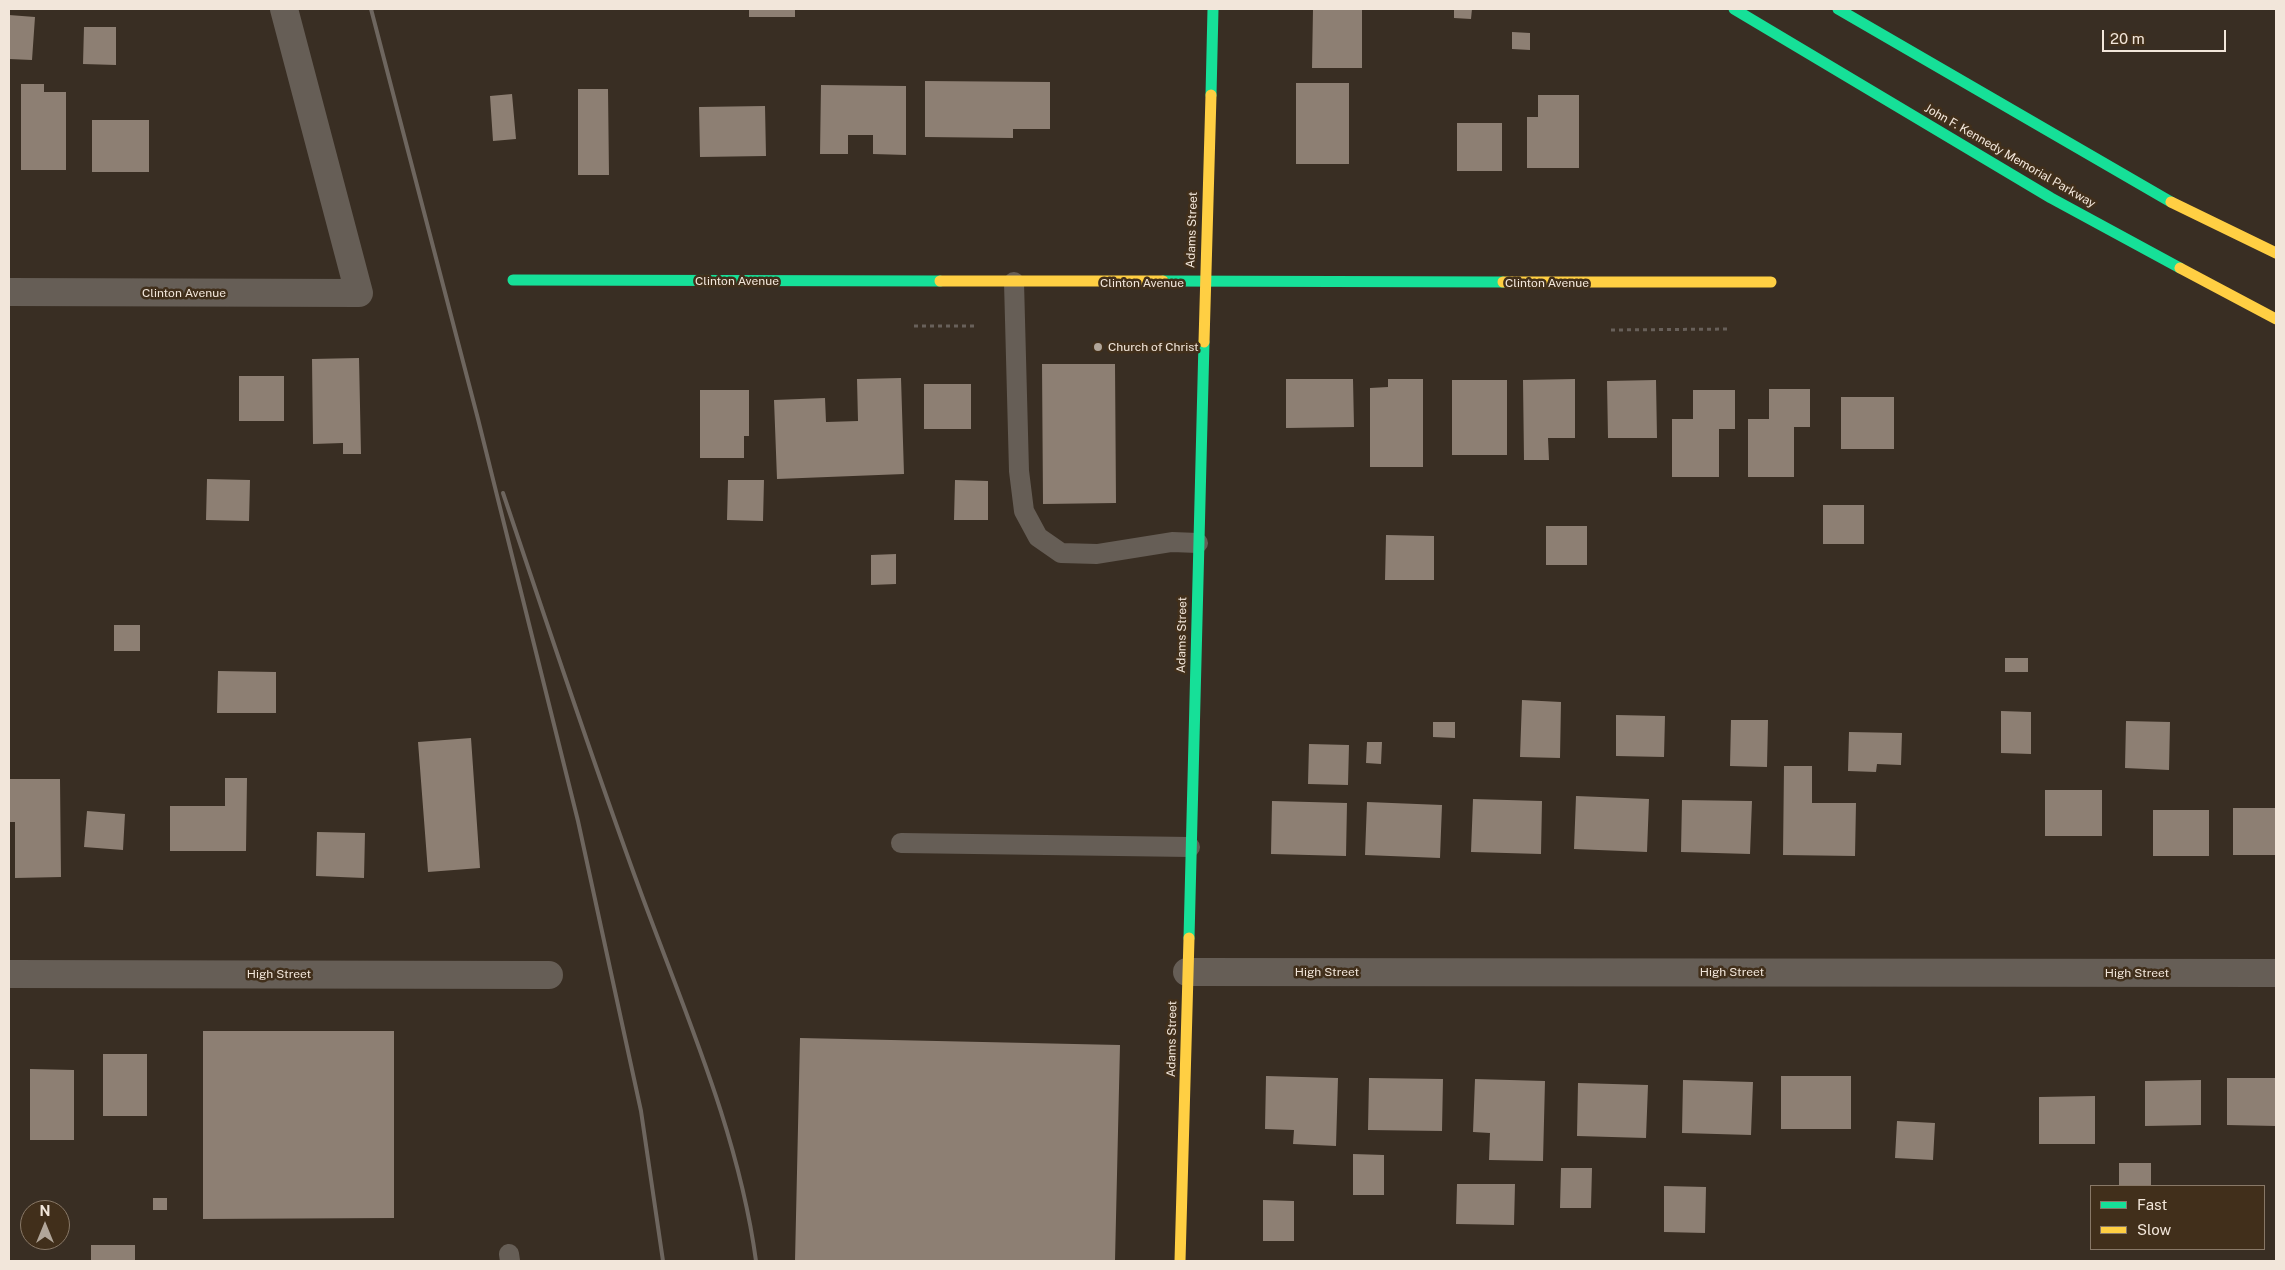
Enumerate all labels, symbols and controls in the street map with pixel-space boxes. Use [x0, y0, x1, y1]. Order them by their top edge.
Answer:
scale bar [2105, 20, 2229, 52]
text: 20 m [2110, 30, 2145, 47]
street label: John F. Kennedy Memorial Parkway [1922, 101, 2098, 211]
street label: Adams Street [1183, 192, 1201, 268]
street label: Clinton Avenue [695, 274, 779, 288]
street label: Clinton Avenue [1100, 276, 1184, 290]
street label: Clinton Avenue [1505, 276, 1589, 290]
street label: Clinton Avenue [142, 286, 226, 300]
place label: Church of Christ [1108, 340, 1199, 354]
marker: Church of Christ [1092, 341, 1104, 353]
street label: Adams Street [1174, 597, 1190, 673]
street label: High Street [1295, 965, 1359, 979]
street label: High Street [1700, 965, 1764, 979]
street label: High Street [2105, 966, 2169, 980]
street label: High Street [247, 967, 311, 981]
street label: Adams Street [1164, 1001, 1180, 1077]
legend [2090, 1185, 2265, 1250]
text: Fast [2137, 1196, 2167, 1213]
north arrow [20, 1200, 70, 1250]
text: N [40, 1203, 50, 1219]
text: Slow [2137, 1221, 2171, 1238]

